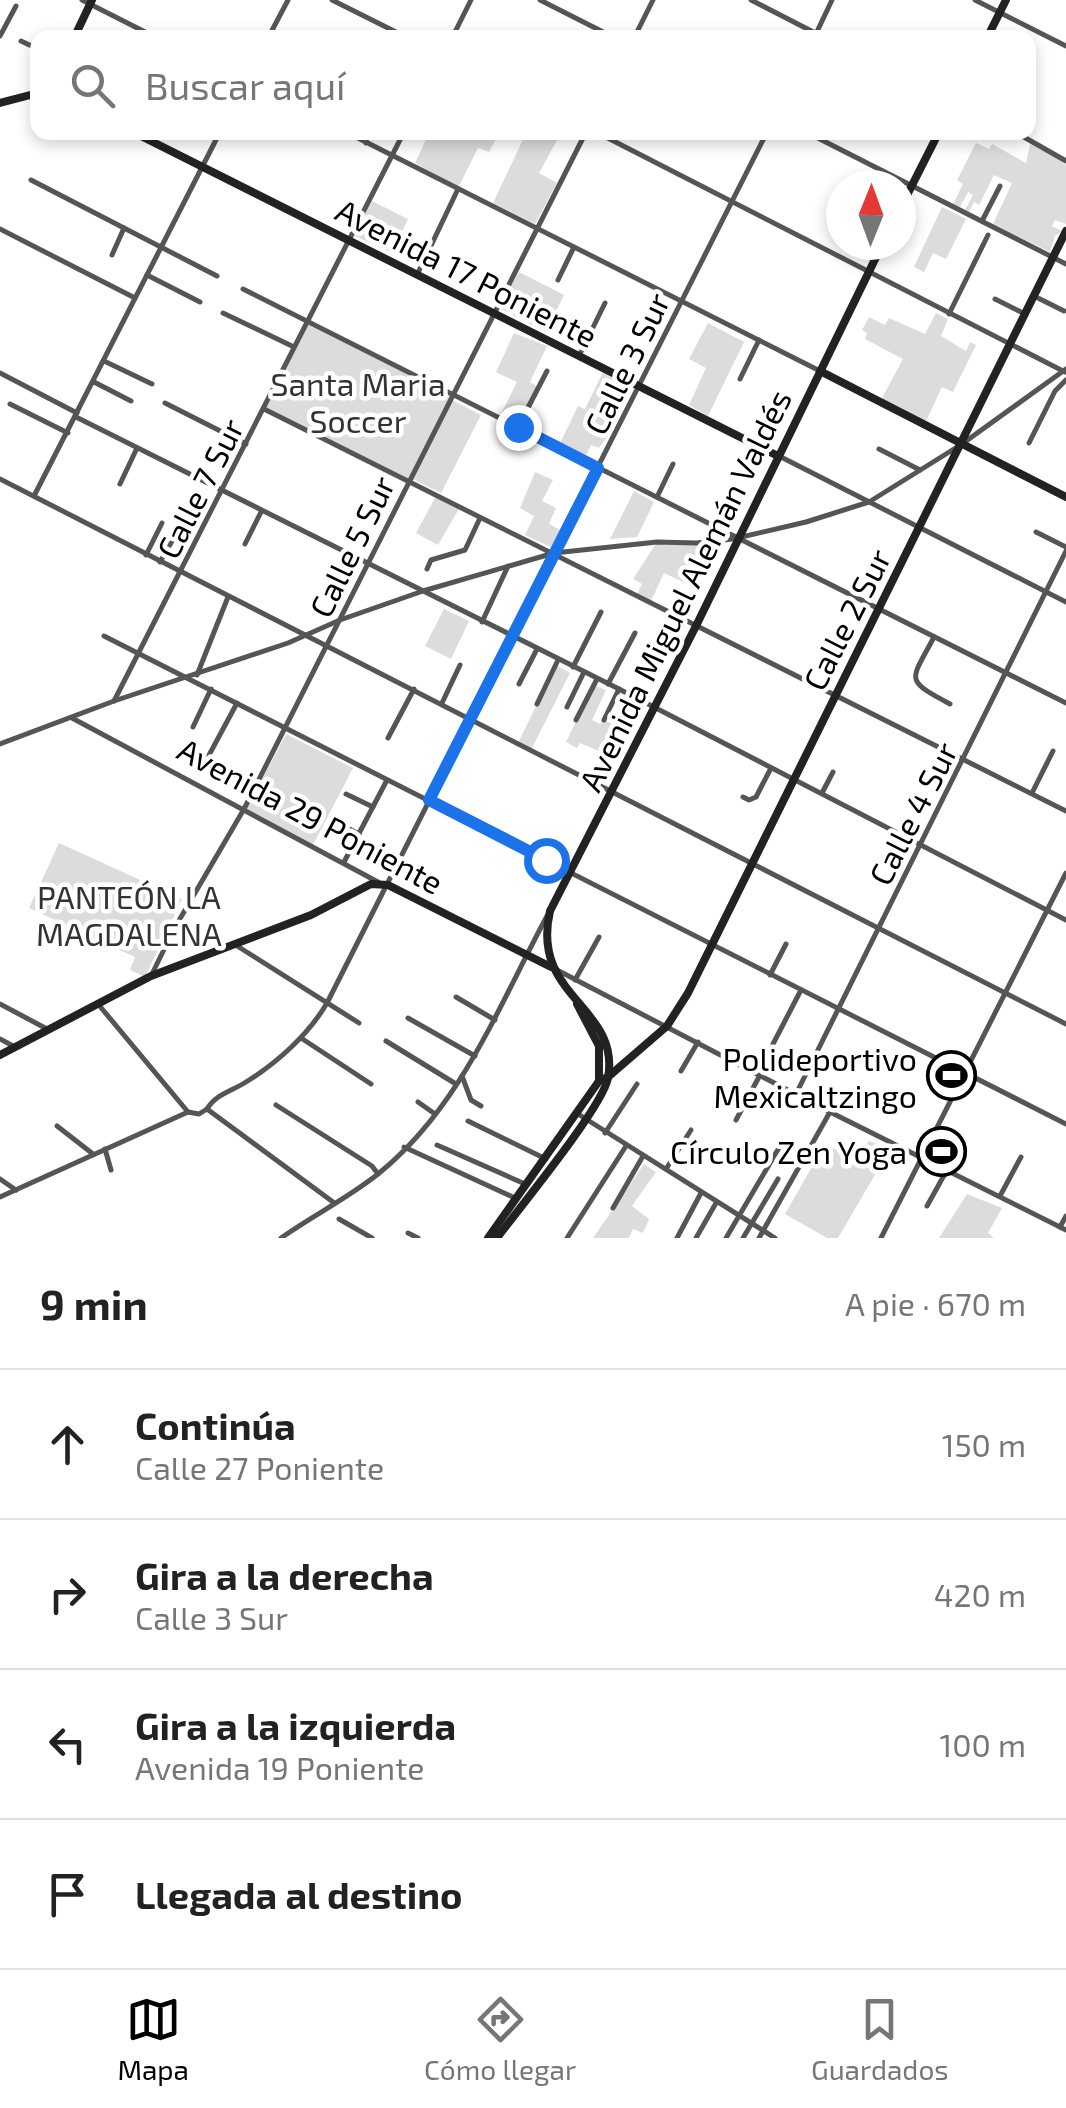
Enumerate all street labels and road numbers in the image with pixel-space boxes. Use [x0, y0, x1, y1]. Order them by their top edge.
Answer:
street label: Avenida 17 Poniente [330, 190, 604, 354]
street label: Calle 3 Sur [575, 286, 677, 440]
street label: Avenida Miguel Alemán Valdés [570, 383, 798, 797]
street label: Calle 7 Sur [148, 412, 250, 564]
street label: Calle 5 Sur [301, 469, 402, 623]
street label: Calle 2 Sur [794, 542, 898, 696]
street label: Avenida 29 Poniente [172, 729, 450, 901]
street label: Calle 4 Sur [860, 735, 964, 891]

